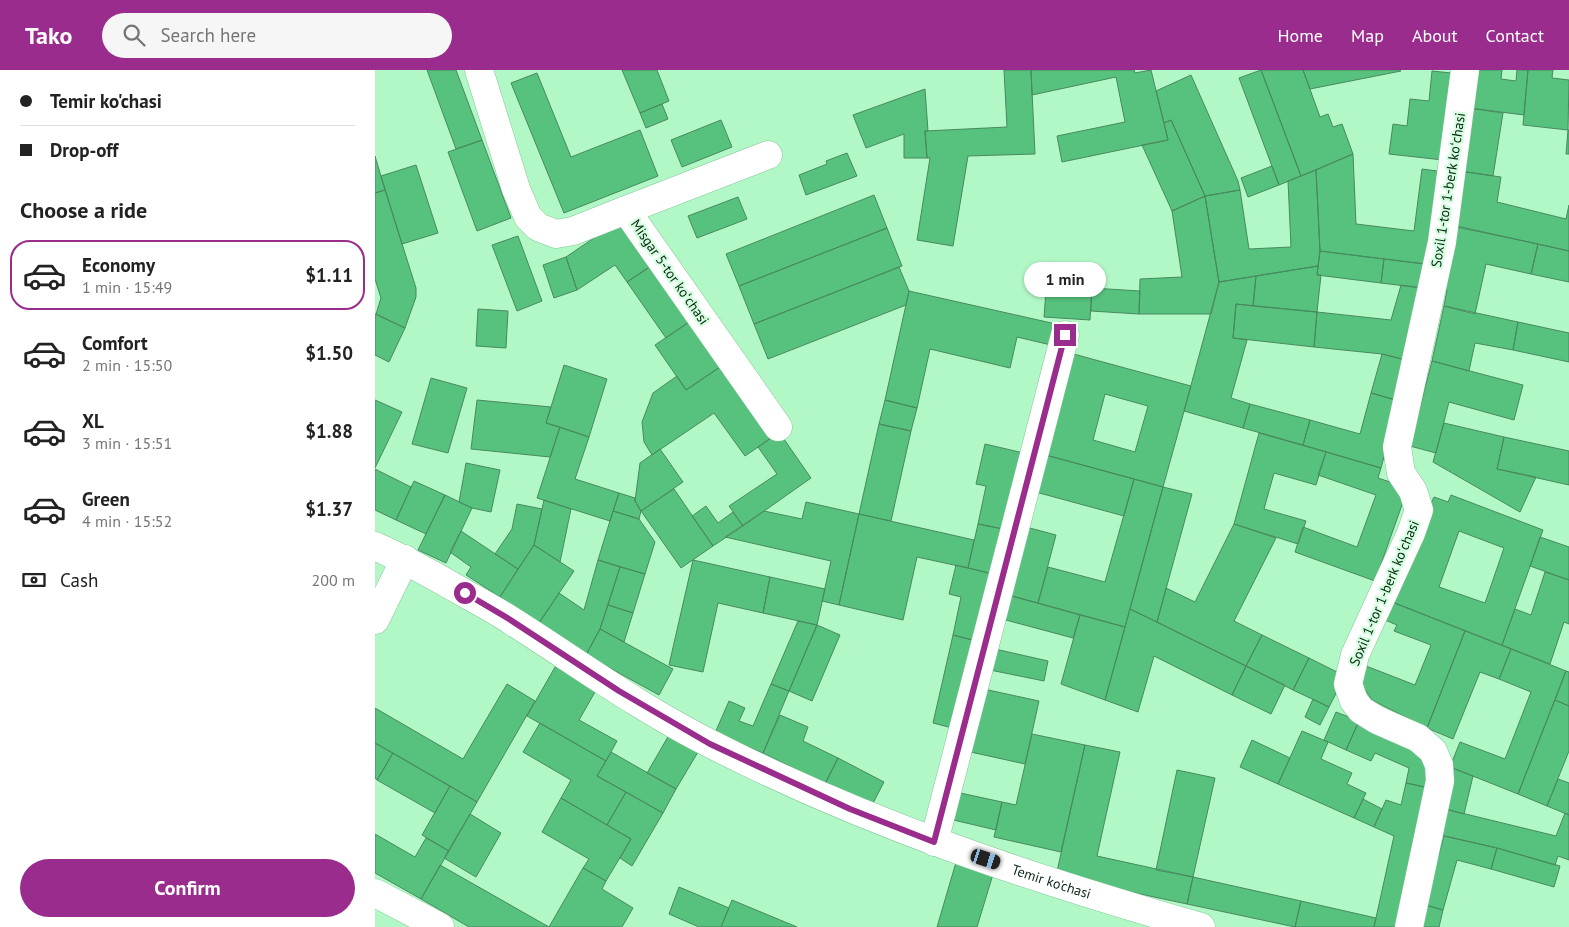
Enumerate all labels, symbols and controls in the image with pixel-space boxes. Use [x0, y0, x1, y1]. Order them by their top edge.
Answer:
search box [102, 13, 452, 58]
text: Tako [25, 20, 72, 51]
icon: search [120, 21, 148, 49]
text: Search here [160, 23, 256, 47]
text: Home [1277, 24, 1323, 47]
text: Map [1351, 24, 1384, 47]
text: About [1412, 24, 1458, 47]
text: Contact [1486, 24, 1544, 47]
text: Temir ko'chasi [50, 89, 162, 113]
street label: Soxil 1-tor 1-berk koʻchasi [1427, 111, 1469, 269]
text: Drop-off [50, 138, 118, 162]
text: Choose a ride [20, 196, 147, 224]
street label: Misgar 5-tor koʻchasi [627, 216, 713, 328]
icon: car [22, 253, 67, 298]
text: Economy [82, 253, 155, 277]
callout: 1 min [1024, 262, 1106, 298]
text: $1.11 [305, 263, 353, 287]
text: 1 min [1045, 269, 1085, 289]
text: 1 min · 15:49 [82, 277, 172, 297]
route end [1054, 324, 1076, 346]
icon: car [22, 331, 67, 376]
text: Comfort [82, 331, 148, 355]
text: $1.50 [305, 341, 353, 365]
text: 2 min · 15:50 [82, 355, 172, 375]
icon: car [22, 409, 67, 454]
text: XL [82, 409, 104, 433]
text: $1.88 [305, 419, 353, 443]
text: 3 min · 15:51 [82, 433, 172, 453]
icon: car [22, 487, 67, 532]
text: Green [82, 487, 130, 511]
text: $1.37 [305, 497, 353, 521]
text: 4 min · 15:52 [82, 511, 172, 531]
street label: Soxil 1-tor 1-berk koʻchasi [1345, 517, 1423, 669]
icon: cash [20, 566, 48, 594]
text: Cash [60, 568, 98, 592]
text: 200 m [312, 570, 355, 590]
route start [454, 582, 476, 604]
car [969, 847, 1002, 871]
button: Confirm [20, 859, 355, 917]
street label: Temir ko'chasi [1010, 860, 1093, 903]

